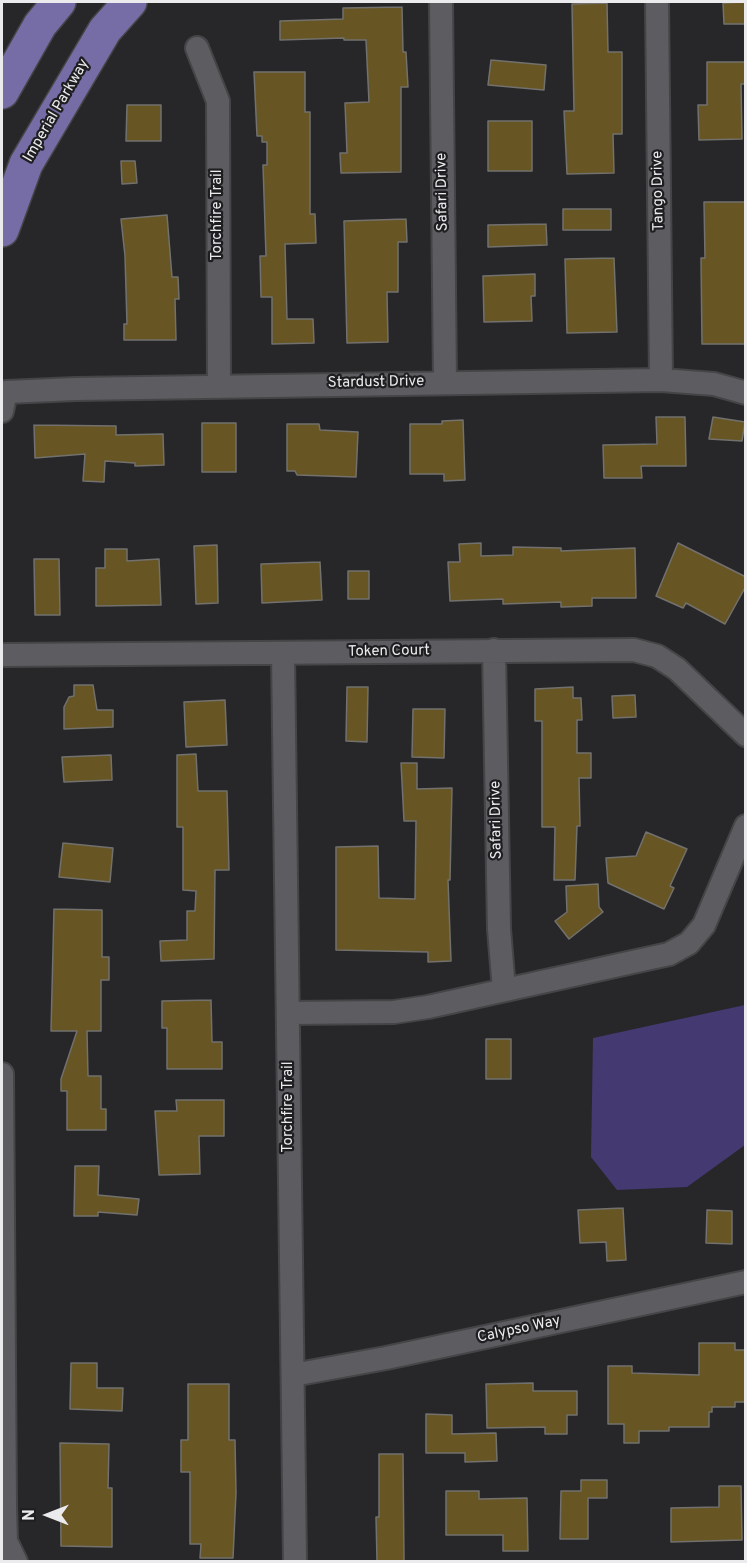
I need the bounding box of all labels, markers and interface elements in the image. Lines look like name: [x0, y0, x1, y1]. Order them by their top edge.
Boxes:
street label: Imperial Parkway: [20, 56, 94, 166]
street label: Tango Drive: [649, 151, 669, 231]
street label: Safari Drive: [433, 153, 453, 231]
street label: Torchfire Trail: [209, 169, 227, 261]
street label: Stardust Drive: [328, 373, 424, 393]
street label: Token Court: [348, 642, 430, 662]
street label: Safari Drive: [487, 781, 507, 859]
street label: Torchfire Trail: [280, 1061, 298, 1153]
street label: Calypso Way: [476, 1312, 562, 1348]
north arrow: [18, 1485, 78, 1545]
text: N: [20, 1509, 40, 1521]

